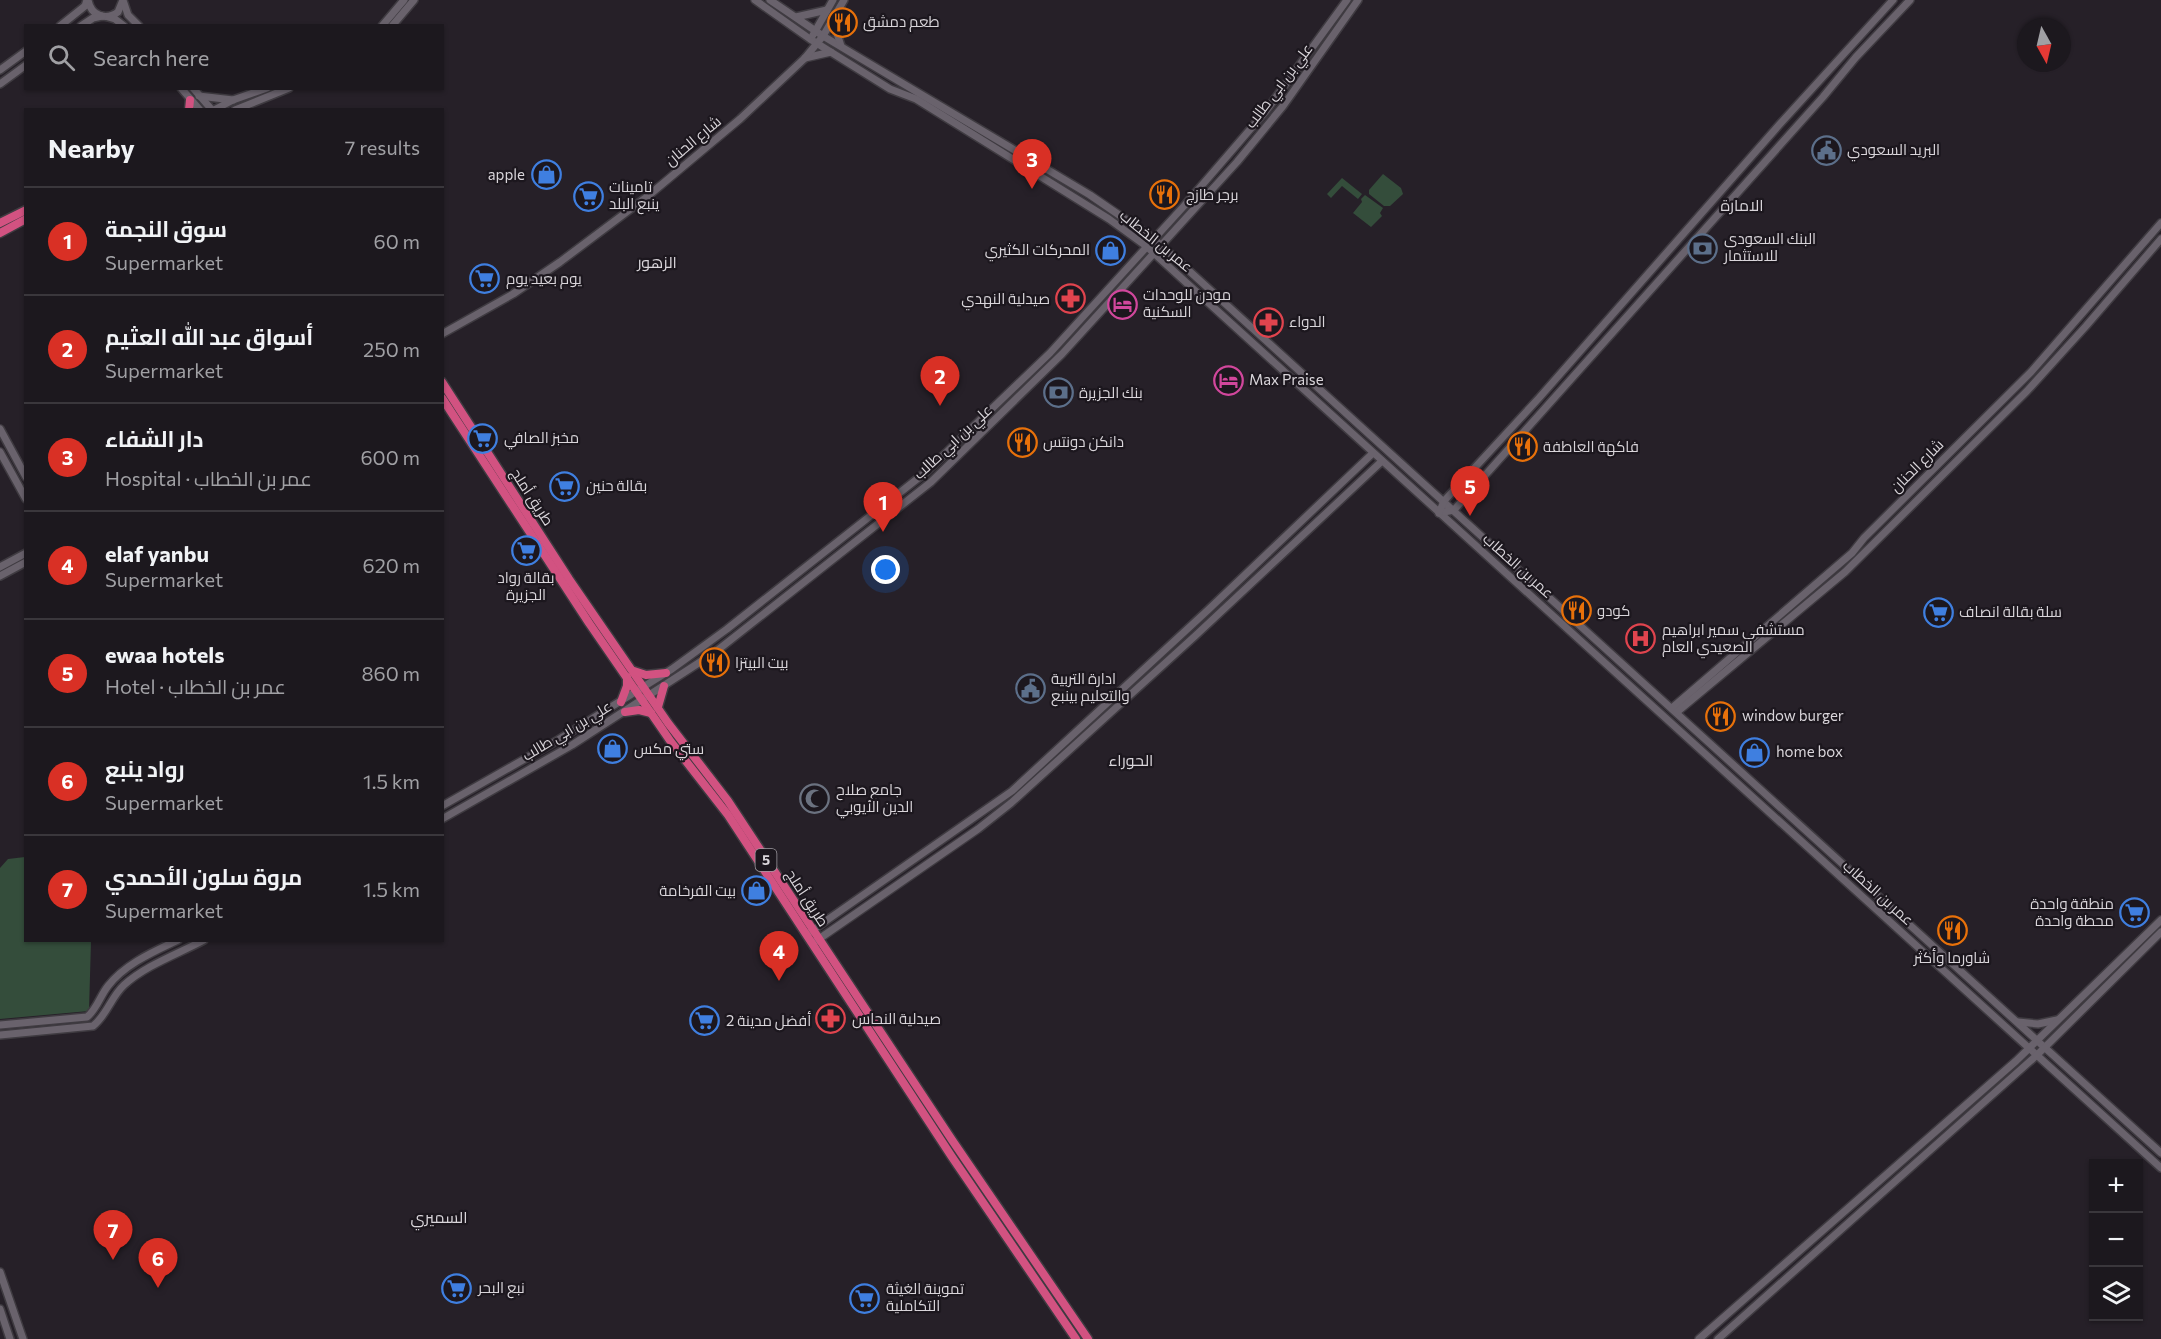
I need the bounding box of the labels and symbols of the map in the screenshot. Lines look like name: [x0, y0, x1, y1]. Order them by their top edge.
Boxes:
restaurant icon: طعم دمشق: [826, 6, 858, 38]
place label: طعم دمشق: [863, 12, 940, 32]
north arrow: [2017, 18, 2071, 72]
street label: علي بن ابي طالب: [1241, 40, 1319, 134]
street label: شارع الحنان: [661, 111, 726, 171]
public building icon: البريد السعودي: [1810, 134, 1842, 166]
pin: 3: [1012, 140, 1052, 189]
place label: البريد السعودي: [1847, 140, 1940, 162]
shop icon: apple: [530, 159, 562, 191]
place label: apple: [488, 165, 525, 183]
place label: تامينات ينبع البلد: [609, 177, 659, 215]
restaurant icon: برجر طازج: [1149, 179, 1181, 211]
supermarket icon: تامينات ينبع البلد: [572, 180, 604, 212]
place label: برجر طازج: [1186, 185, 1238, 206]
district label: الامارة: [1720, 195, 1764, 215]
street label: عمر بن الخطاب: [1115, 205, 1197, 277]
place label: البنك السعودي للاستثمار: [1723, 229, 1816, 265]
bank icon: البنك السعودي للاستثمار: [1687, 232, 1719, 264]
shop icon: المحركات الكثيري: [1095, 234, 1127, 266]
place label: المحركات الكثيري: [985, 240, 1090, 262]
district label: الزهور: [636, 252, 677, 272]
supermarket icon: يوم بعيد يوم: [469, 263, 501, 295]
place label: يوم بعيد يوم: [506, 269, 582, 289]
pharmacy icon: صيدلية النهدي: [1055, 283, 1087, 315]
place label: مودن للوحدات السكنية: [1143, 285, 1231, 320]
hotel icon: مودن للوحدات السكنية: [1106, 288, 1138, 320]
place label: صيدلية النهدي: [961, 289, 1050, 311]
pharmacy icon: الدواء: [1252, 306, 1284, 338]
place label: الدواء: [1289, 312, 1326, 331]
pin: 2: [920, 356, 960, 406]
hotel icon: Max Praise: [1212, 364, 1244, 396]
place label: Max Praise: [1249, 370, 1324, 388]
bank icon: بنك الجزيرة: [1042, 377, 1074, 409]
place label: بنك الجزيرة: [1079, 383, 1143, 402]
street label: علي بن ابي طالب: [909, 400, 998, 485]
supermarket icon: مخبز الصافي: [467, 422, 499, 454]
restaurant icon: دانكن دونتس: [1006, 426, 1038, 458]
place label: مخبز الصافي: [504, 428, 579, 450]
restaurant icon: فاكهة العاطفة: [1506, 431, 1538, 463]
place label: دانكن دونتس: [1043, 432, 1124, 452]
street label: شارع الحنان: [1886, 435, 1949, 498]
place label: فاكهة العاطفة: [1543, 437, 1639, 457]
street label: طريق أملج: [505, 464, 558, 530]
pin: 5: [1450, 466, 1490, 516]
supermarket icon: بقالة حنين: [549, 470, 581, 502]
place label: بقالة حنين: [586, 476, 647, 496]
pin: 1: [864, 482, 902, 532]
street label: عمر بن الخطاب: [1478, 529, 1558, 603]
supermarket icon: بقالة رواد الجزيرة: [510, 535, 542, 567]
your location: [871, 555, 900, 584]
place label: بقالة رواد الجزيرة: [497, 568, 555, 604]
restaurant icon: كودو: [1560, 595, 1592, 627]
supermarket icon: سلة بقالة انصاف: [1922, 596, 1954, 628]
place label: كودو: [1597, 601, 1630, 620]
place label: سلة بقالة انصاف: [1959, 602, 2062, 620]
place label: مستشفى سمير ابراهيم الصعيدي العام: [1662, 620, 1805, 659]
hospital icon: مستشفى سمير ابراهيم الصعيدي العام: [1625, 623, 1657, 655]
restaurant icon: بيت البيتزا: [698, 647, 730, 679]
place label: بيت البيتزا: [735, 653, 788, 672]
place label: ادارة التربية والتعليم بينبع: [1051, 669, 1130, 707]
public building icon: ادارة التربية والتعليم بينبع: [1014, 672, 1046, 704]
street label: علي بن ابي طالب: [519, 696, 616, 767]
restaurant icon: window burger: [1705, 700, 1737, 732]
place label: window burger: [1742, 706, 1844, 724]
shop icon: ستي مكس: [597, 733, 629, 765]
shop icon: home box: [1739, 736, 1771, 768]
place label: ستي مكس: [634, 739, 704, 761]
place label: home box: [1776, 742, 1843, 760]
district label: الحوراء: [1109, 750, 1153, 770]
place label: جامع صلاح الدين الأيوبي: [836, 780, 913, 819]
mosque icon: جامع صلاح الدين الأيوبي: [799, 783, 831, 815]
road number: 5: [756, 849, 777, 871]
street label: عمر بن الخطاب: [1838, 856, 1918, 930]
street label: طريق أملج: [780, 865, 833, 931]
shop icon: بيت الفرخامة: [741, 875, 773, 907]
place label: بيت الفرخامة: [659, 881, 736, 900]
place label: منطقة واحدة محطة واحدة: [2030, 894, 2114, 930]
supermarket icon: منطقة واحدة محطة واحدة: [2119, 897, 2151, 929]
restaurant icon: شاورما وأكثر: [1936, 915, 1968, 947]
pin: 4: [760, 932, 798, 981]
place label: شاورما وأكثر: [1913, 948, 1990, 967]
pharmacy icon: صيدلية النحاس: [815, 1003, 847, 1035]
supermarket icon: 2 أفضل مدينة: [689, 1005, 721, 1037]
place label: صيدلية النحاس: [852, 1009, 941, 1029]
place label: 2 أفضل مدينة: [726, 1011, 811, 1031]
district label: السميري: [410, 1207, 468, 1231]
pin: 7: [94, 1210, 132, 1260]
pin: 6: [138, 1238, 178, 1288]
supermarket icon: نبع البحر: [441, 1272, 473, 1304]
place label: نبع البحر: [477, 1278, 525, 1299]
place label: تموينة الغيثة التكاملية: [886, 1279, 964, 1314]
supermarket icon: تموينة الغيثة التكاملية: [849, 1282, 881, 1314]

